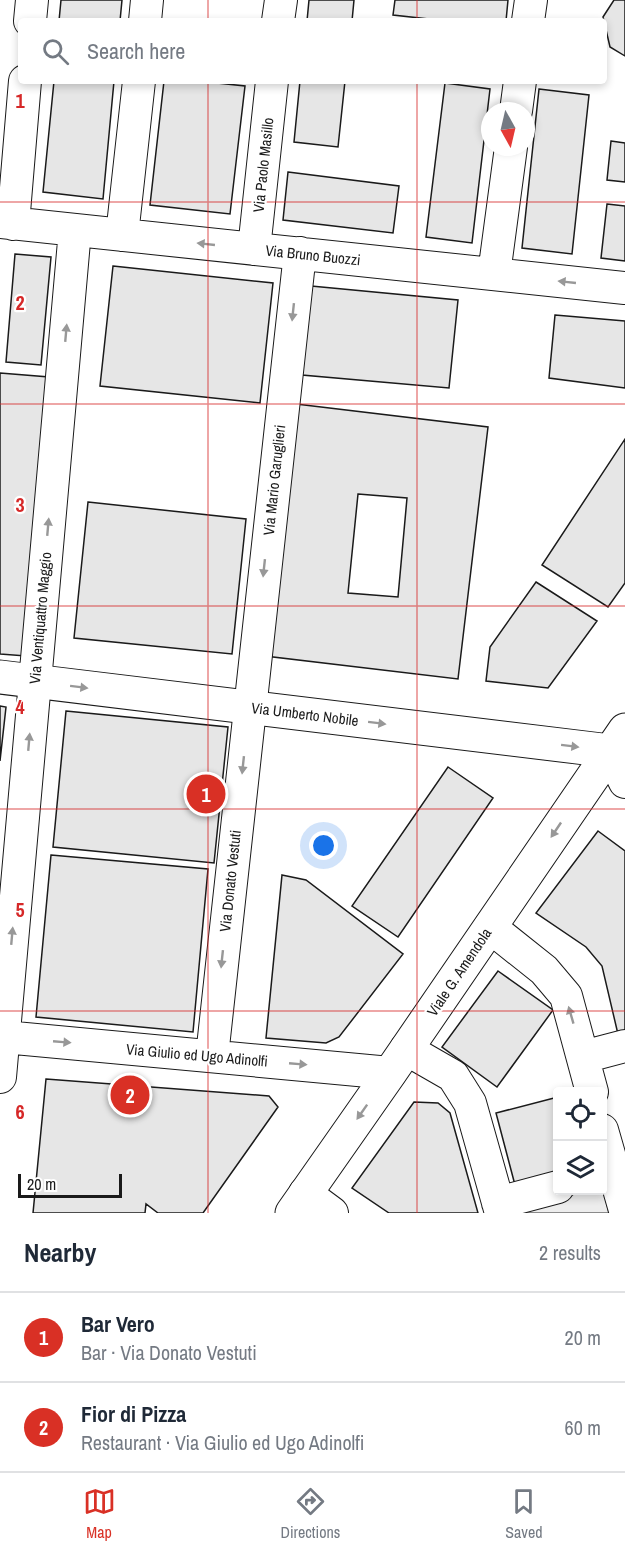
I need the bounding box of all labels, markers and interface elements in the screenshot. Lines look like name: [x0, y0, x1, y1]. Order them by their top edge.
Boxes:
search box: [18, 18, 607, 84]
icon: search: [39, 35, 72, 68]
text: Search here: [87, 36, 185, 66]
text: 1: [15, 87, 25, 114]
north arrow: [481, 102, 535, 156]
street label: Via Paolo Masillo: [248, 116, 278, 214]
one-way arrow: [196, 239, 215, 249]
street label: Via Bruno Buozzi: [264, 240, 362, 270]
one-way arrow: [557, 277, 576, 287]
text: 2: [15, 289, 25, 316]
one-way arrow: [288, 302, 298, 321]
one-way arrow: [61, 323, 70, 342]
street label: Via Mario Garuglieri: [258, 424, 290, 536]
text: 3: [15, 491, 25, 518]
one-way arrow: [43, 518, 53, 537]
street label: Via Ventiquattro Maggio: [24, 551, 56, 685]
one-way arrow: [260, 559, 269, 578]
one-way arrow: [70, 682, 89, 692]
text: 4: [15, 693, 25, 720]
street label: Via Umberto Nobile: [250, 697, 360, 731]
one-way arrow: [367, 718, 386, 727]
one-way arrow: [24, 733, 34, 752]
one-way arrow: [561, 741, 580, 751]
one-way arrow: [238, 756, 248, 775]
pin: 1: [186, 772, 226, 816]
one-way arrow: [551, 822, 562, 838]
street label: Via Donato Vestuti: [214, 829, 246, 933]
your location: [309, 831, 338, 860]
text: 5: [15, 896, 25, 923]
street label: Viale G. Amendola: [422, 924, 496, 1020]
one-way arrow: [7, 927, 17, 946]
one-way arrow: [217, 950, 227, 969]
one-way arrow: [566, 1006, 575, 1024]
one-way arrow: [52, 1037, 71, 1047]
street label: Via Giulio ed Ugo Adinolfi: [125, 1038, 269, 1072]
one-way arrow: [288, 1059, 307, 1069]
pin: 2: [110, 1072, 150, 1118]
map controls: [553, 1087, 607, 1195]
button: locate: [553, 1087, 607, 1141]
text: 6: [15, 1098, 25, 1125]
one-way arrow: [357, 1104, 368, 1120]
button: layers: [553, 1141, 607, 1195]
scale bar: [18, 1171, 122, 1198]
text: 20 m: [27, 1173, 56, 1195]
text: Nearby: [24, 1235, 96, 1270]
text: 2 results: [539, 1239, 601, 1266]
text: Bar Vero: [81, 1309, 155, 1339]
text: 1: [39, 1324, 48, 1351]
text: 20 m: [565, 1324, 601, 1351]
text: Bar · Via Donato Vestuti: [81, 1339, 257, 1366]
text: Fior di Pizza: [81, 1399, 186, 1429]
text: 2: [39, 1414, 48, 1441]
text: 60 m: [565, 1414, 601, 1441]
text: Restaurant · Via Giulio ed Ugo Adinolfi: [81, 1429, 364, 1456]
tab: Map: [83, 1485, 116, 1543]
tab: Directions: [281, 1485, 340, 1543]
tab: Saved: [505, 1485, 543, 1543]

